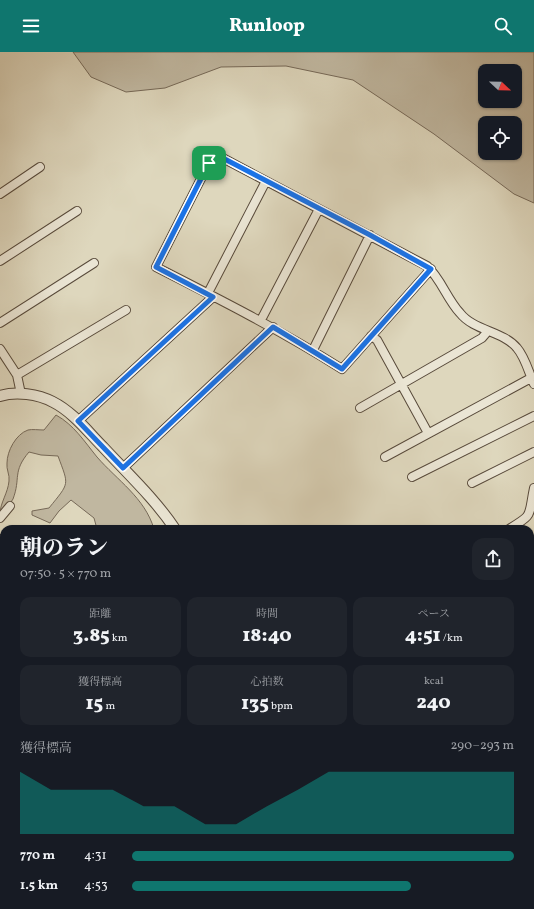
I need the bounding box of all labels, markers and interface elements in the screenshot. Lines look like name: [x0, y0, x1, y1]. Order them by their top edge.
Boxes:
text: Runloop: [229, 14, 305, 39]
icon: menu: [20, 15, 42, 37]
icon: search: [492, 15, 514, 37]
north arrow: [478, 64, 522, 108]
map controls: [478, 64, 522, 160]
button: locate: [478, 116, 522, 160]
pin: [192, 146, 226, 180]
icon: arrive: [198, 152, 220, 174]
text: 朝のラン: [20, 534, 108, 565]
button: share: [472, 538, 514, 580]
text: 07:50 · 5 × 770 m: [20, 565, 111, 583]
text: 距離: [89, 607, 111, 622]
text: 時間: [256, 607, 278, 622]
text: ペース: [417, 607, 450, 622]
text: 3.85: [73, 622, 110, 650]
text: 18:40: [242, 622, 292, 650]
text: 4:51: [405, 622, 441, 650]
text: km: [110, 631, 128, 646]
text: /km: [441, 631, 463, 646]
text: kcal: [424, 674, 443, 689]
text: 獲得標高: [78, 675, 122, 690]
text: 心拍数: [250, 675, 283, 690]
text: 240: [417, 689, 451, 717]
text: 15: [85, 690, 103, 718]
text: 135: [241, 690, 269, 718]
text: m: [103, 699, 115, 714]
text: bpm: [269, 699, 293, 714]
text: 290–293 m: [450, 737, 514, 755]
text: 獲得標高: [20, 740, 72, 758]
text: 770 m: [20, 847, 55, 865]
text: 4:31: [84, 847, 107, 865]
text: 1.5 km: [20, 877, 58, 895]
text: 4:53: [84, 877, 108, 895]

